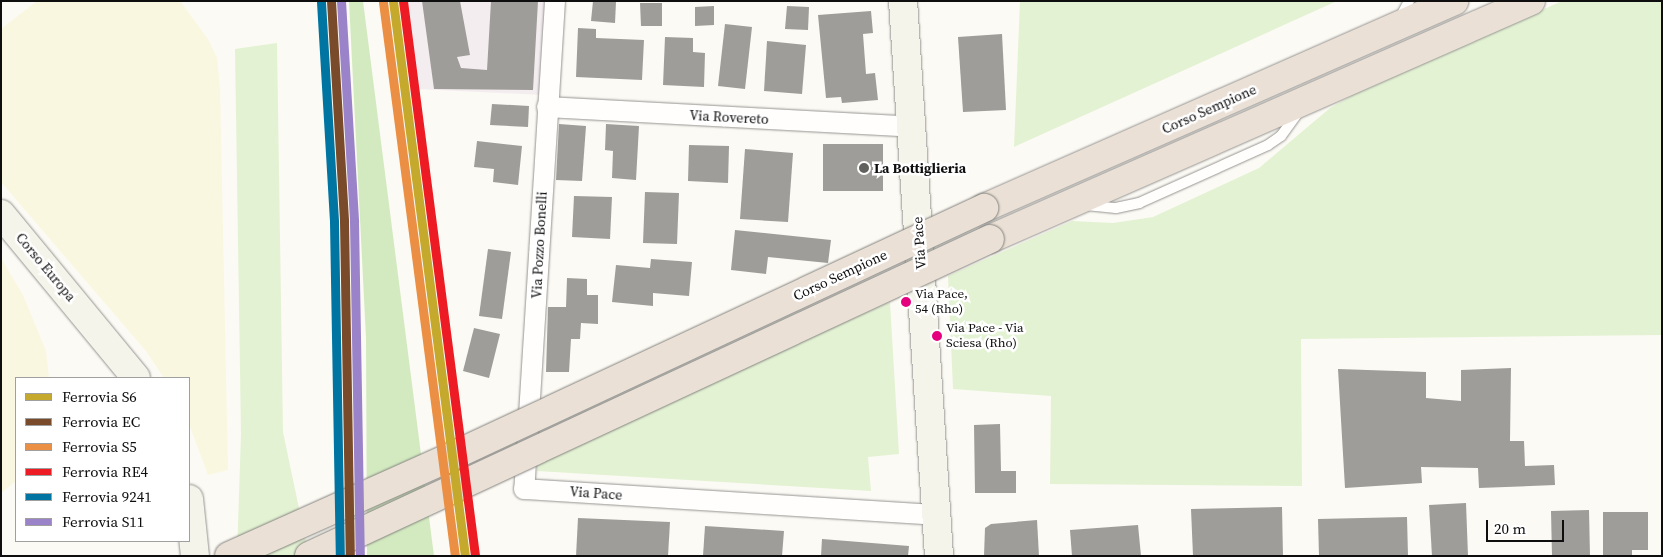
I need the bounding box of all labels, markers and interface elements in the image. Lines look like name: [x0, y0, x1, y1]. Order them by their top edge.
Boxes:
street label: Corso Sempione: [1159, 81, 1259, 137]
street label: Via Rovereto: [689, 107, 769, 127]
place label: La Bottiglieria: [874, 160, 966, 176]
marker: La Bottiglieria: [858, 162, 870, 174]
street label: Via Pozzo Bonelli: [528, 191, 550, 299]
street label: Via Pace: [909, 216, 929, 270]
street label: Corso Europa: [12, 229, 80, 305]
street label: Corso Sempione: [790, 246, 890, 304]
place label: Via Pace, 54 (Rho): [915, 287, 968, 318]
marker: Via Pace, 54 (Rho): [901, 297, 911, 307]
place label: Via Pace - Via Sciesa (Rho): [946, 321, 1024, 352]
marker: Via Pace - Via Sciesa (Rho): [932, 331, 942, 341]
legend: [15, 377, 190, 542]
text: Ferrovia S6: [62, 386, 137, 407]
text: Ferrovia EC: [62, 411, 140, 432]
text: Ferrovia S5: [62, 436, 137, 457]
text: Ferrovia RE4: [62, 461, 148, 482]
street label: Via Pace: [569, 483, 623, 503]
text: Ferrovia 9241: [62, 486, 152, 507]
scale bar: [1488, 510, 1566, 542]
text: Ferrovia S11: [62, 511, 144, 532]
text: 20 m: [1494, 518, 1526, 539]

